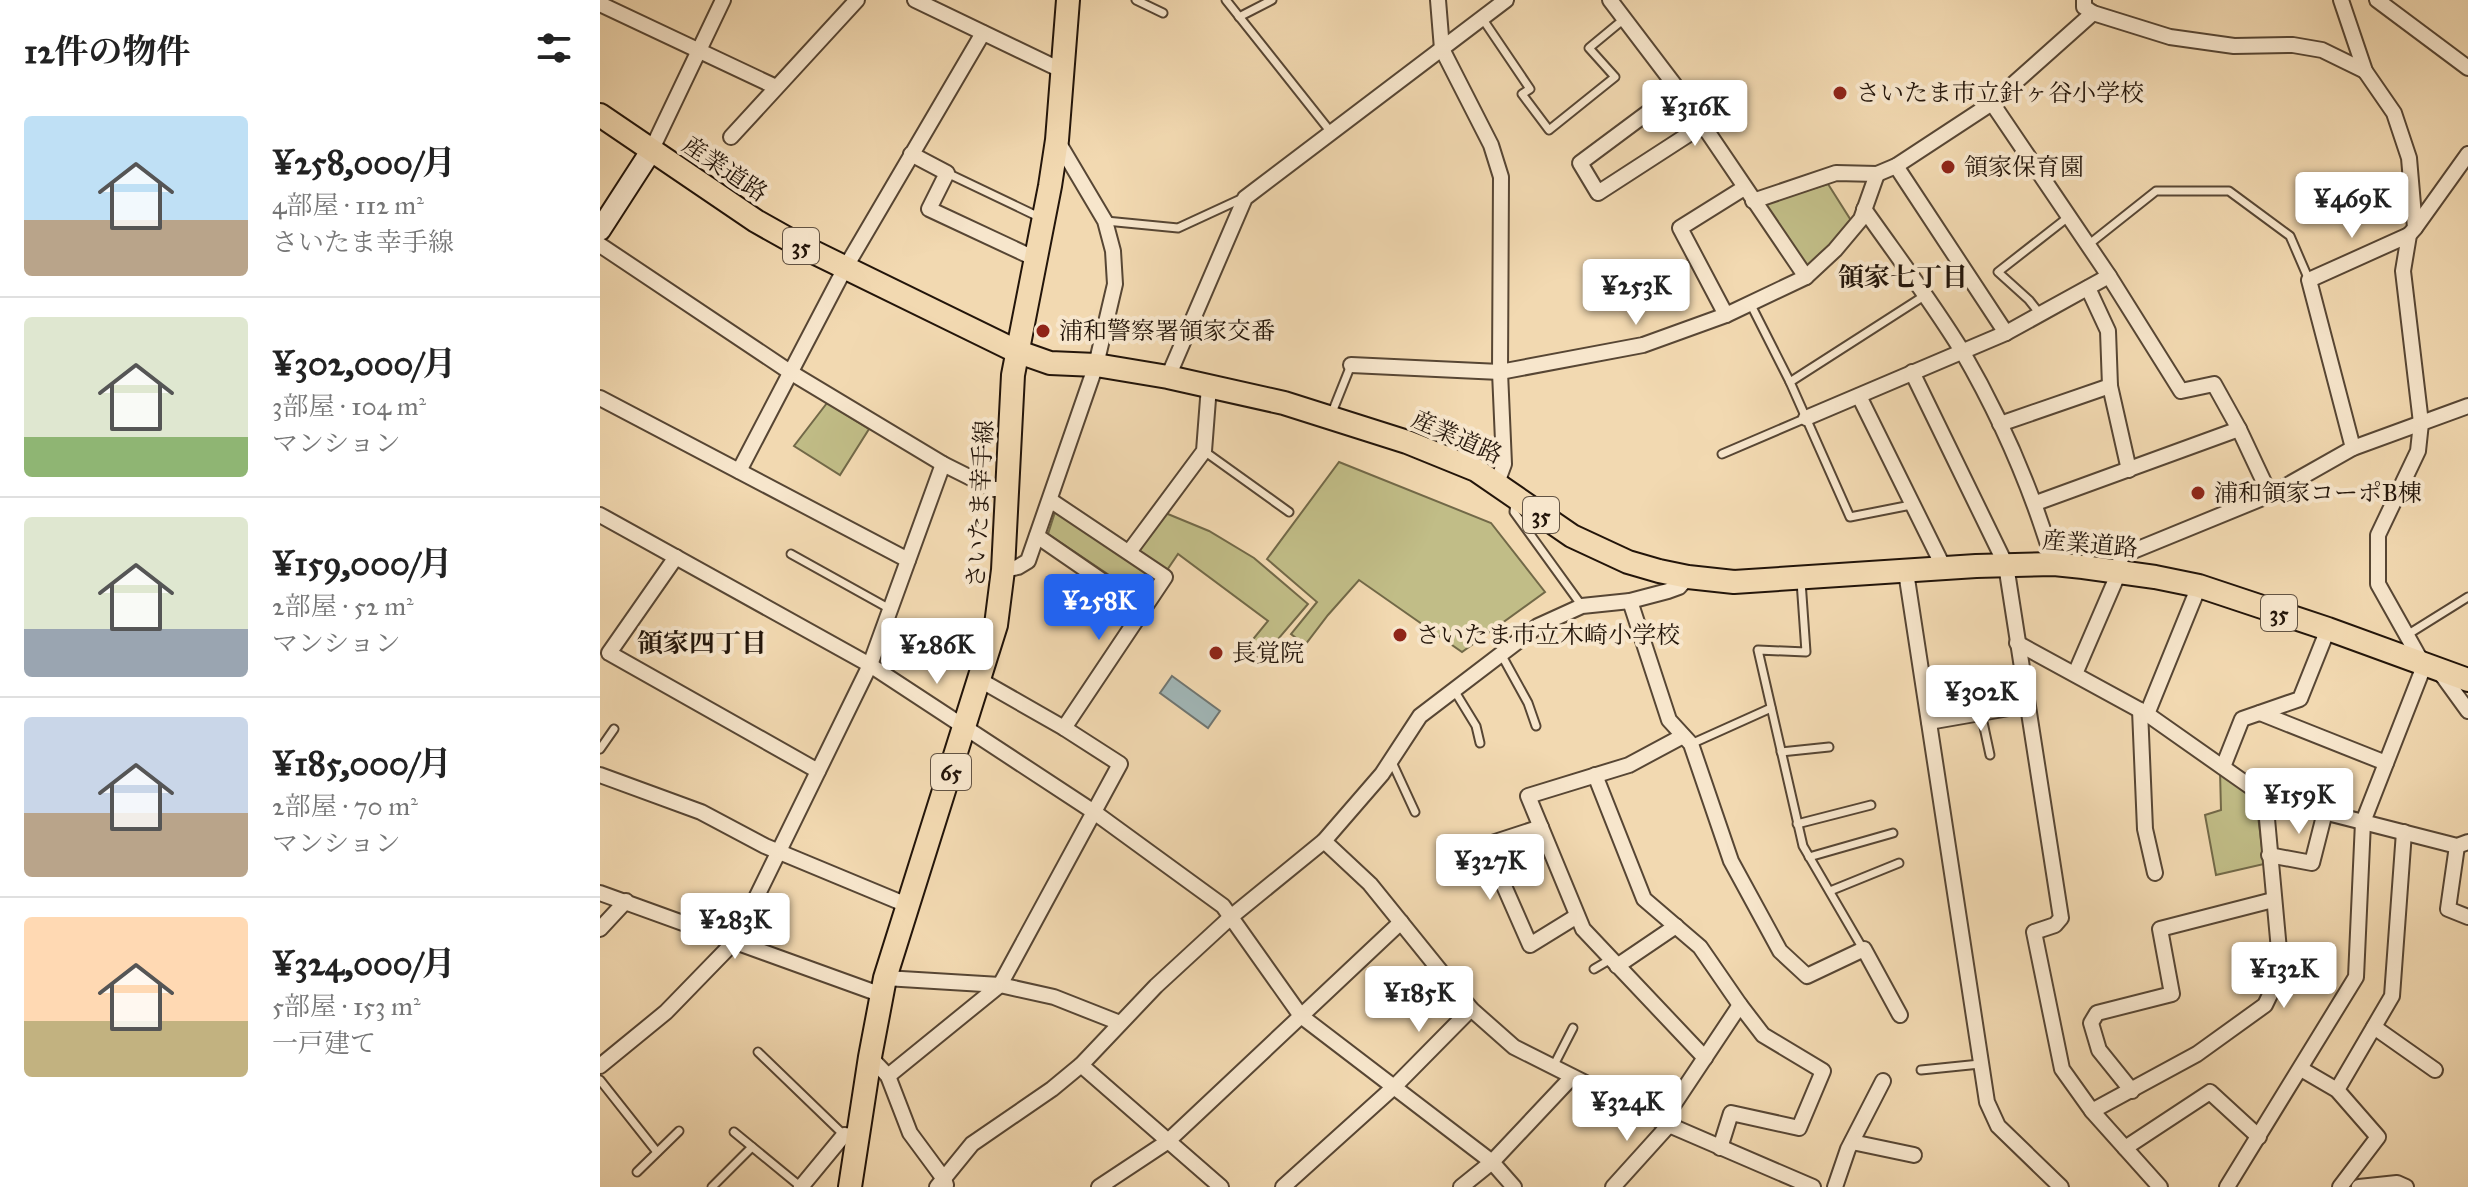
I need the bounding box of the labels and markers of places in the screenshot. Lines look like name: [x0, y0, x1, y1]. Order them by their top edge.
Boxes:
place label: さいたま市立針ヶ谷小学校: [1856, 78, 2144, 108]
pin: ¥316K: [1639, 80, 1751, 148]
marker: さいたま市立針ヶ谷小学校: [1831, 84, 1849, 102]
place label: 領家保育園: [1964, 152, 2084, 182]
marker: 領家保育園: [1939, 158, 1957, 176]
pin: ¥469K: [2296, 172, 2408, 240]
pin: ¥253K: [1580, 259, 1692, 327]
place label: 浦和警察署領家交番: [1059, 316, 1275, 346]
marker: 浦和警察署領家交番: [1034, 322, 1052, 340]
place label: 浦和領家コーポB棟: [2214, 478, 2422, 508]
marker: 浦和領家コーポB棟: [2189, 484, 2207, 502]
pin: ¥258K: [1043, 574, 1155, 642]
pin: ¥286K: [881, 618, 993, 686]
place label: さいたま市立木崎小学校: [1416, 620, 1680, 650]
marker: さいたま市立木崎小学校: [1391, 626, 1409, 644]
place label: 長覚院: [1232, 638, 1304, 668]
marker: 長覚院: [1207, 644, 1225, 662]
pin: ¥302K: [1925, 665, 2037, 733]
pin: ¥159K: [2243, 768, 2355, 836]
pin: ¥327K: [1434, 834, 1546, 902]
pin: ¥283K: [679, 893, 791, 961]
pin: ¥132K: [2228, 942, 2340, 1010]
pin: ¥185K: [1363, 966, 1475, 1034]
pin: ¥324K: [1571, 1075, 1683, 1143]

